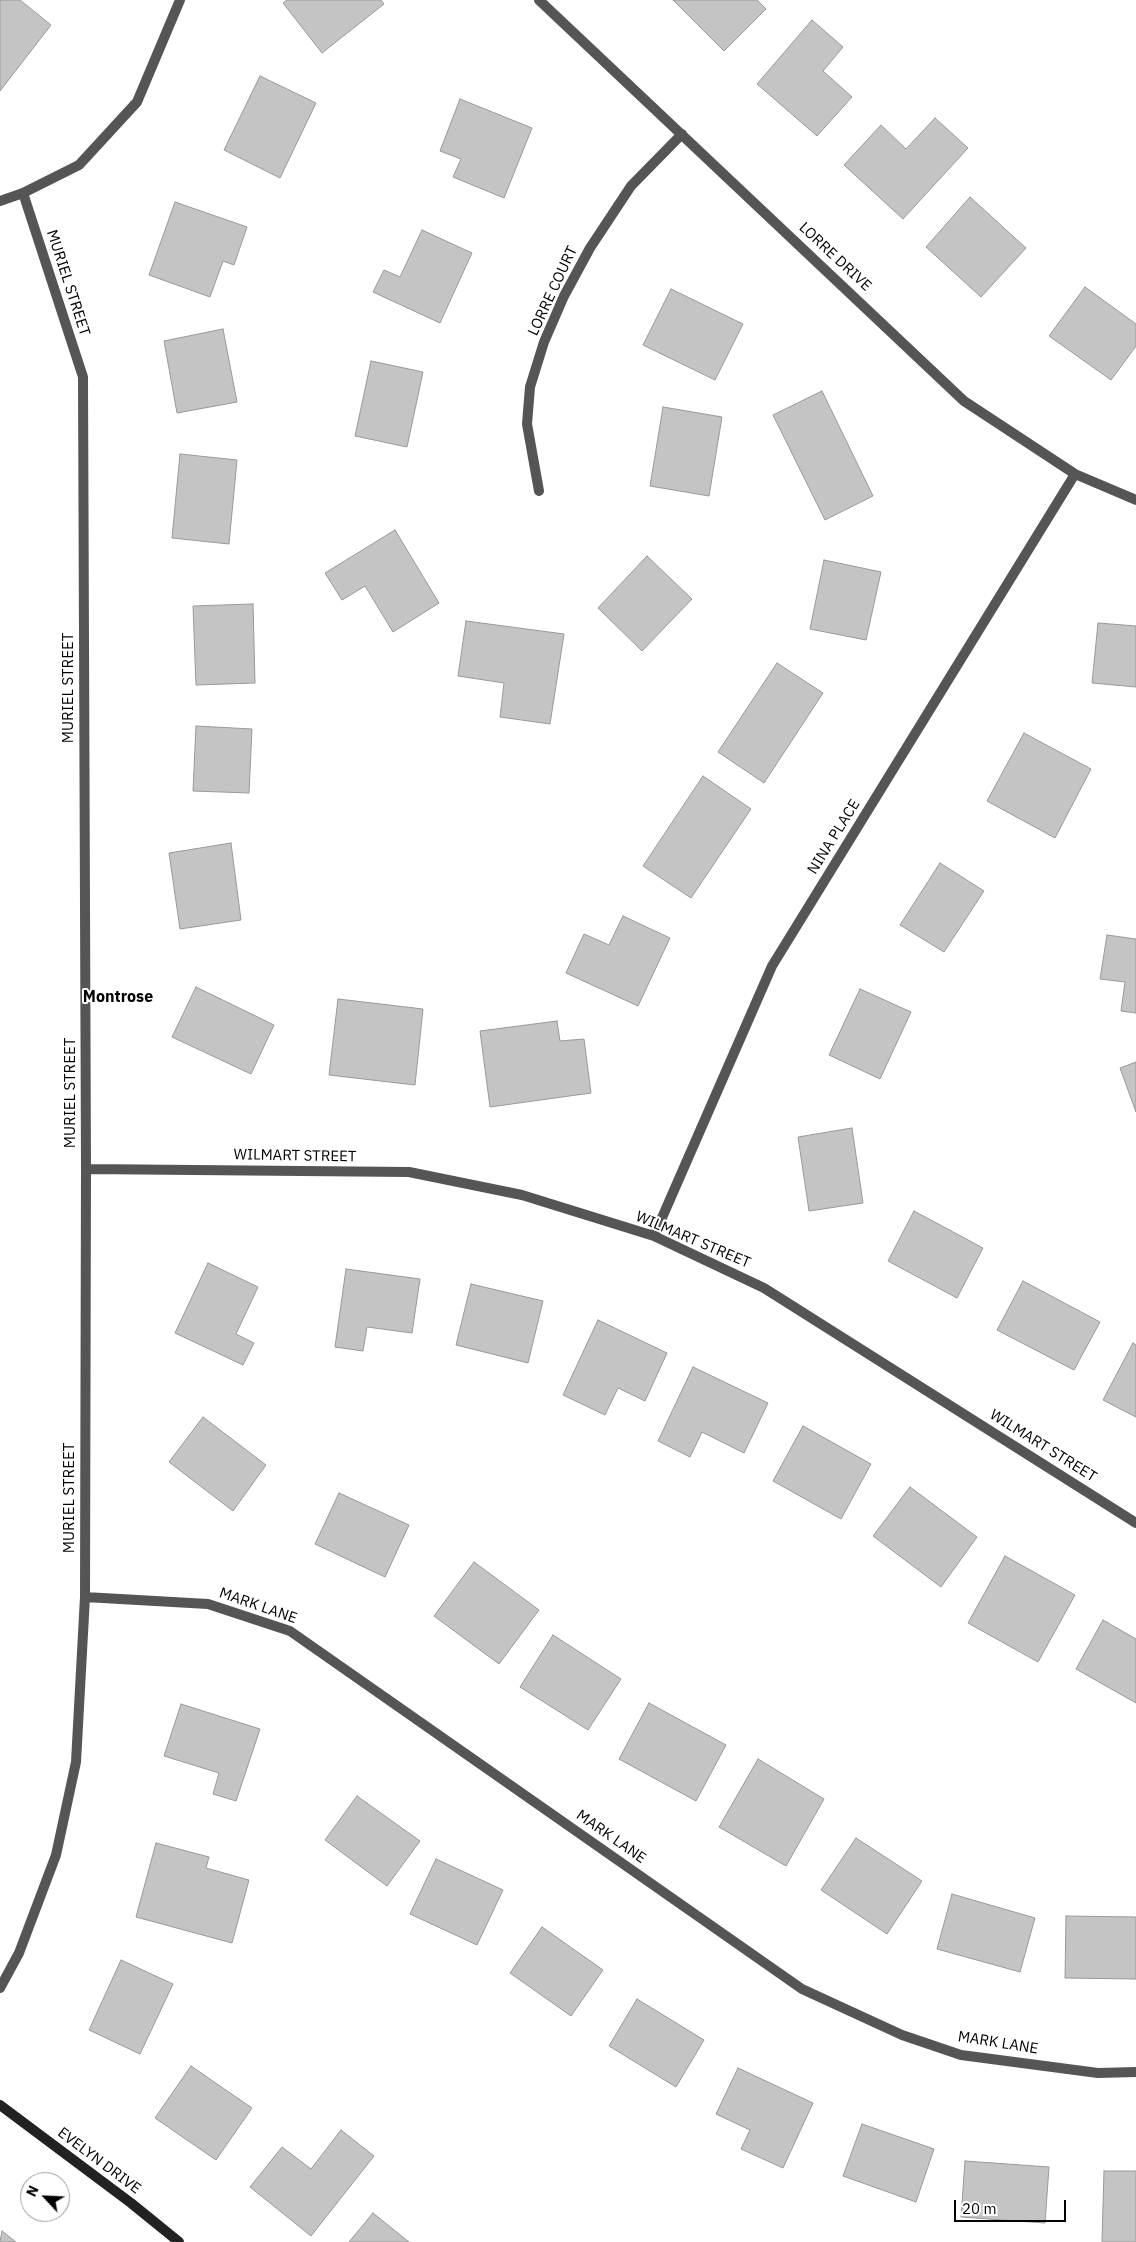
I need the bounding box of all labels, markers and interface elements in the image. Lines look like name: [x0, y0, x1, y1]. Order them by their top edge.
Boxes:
street label: LORRE DRIVE: [795, 219, 875, 295]
street label: MURIEL STREET: [42, 228, 94, 338]
street label: LORRE COURT: [524, 243, 582, 339]
street label: MURIEL STREET: [60, 633, 78, 743]
street label: NINA PLACE: [804, 796, 864, 878]
district label: Montrose: [83, 987, 153, 1007]
street label: MURIEL STREET: [62, 1038, 80, 1148]
street label: WILMART STREET: [233, 1146, 357, 1166]
street label: WILMART STREET: [633, 1208, 753, 1272]
street label: WILMART STREET: [986, 1406, 1100, 1486]
street label: MURIEL STREET: [61, 1443, 79, 1553]
street label: MARK LANE: [217, 1584, 299, 1628]
street label: MARK LANE: [573, 1806, 649, 1868]
street label: MARK LANE: [956, 2028, 1040, 2058]
street label: EVELYN DRIVE: [54, 2124, 144, 2198]
north arrow: [20, 2172, 70, 2222]
text: N: [22, 2183, 43, 2199]
scale bar: [956, 2190, 1068, 2222]
text: 20 m: [962, 2199, 997, 2218]

